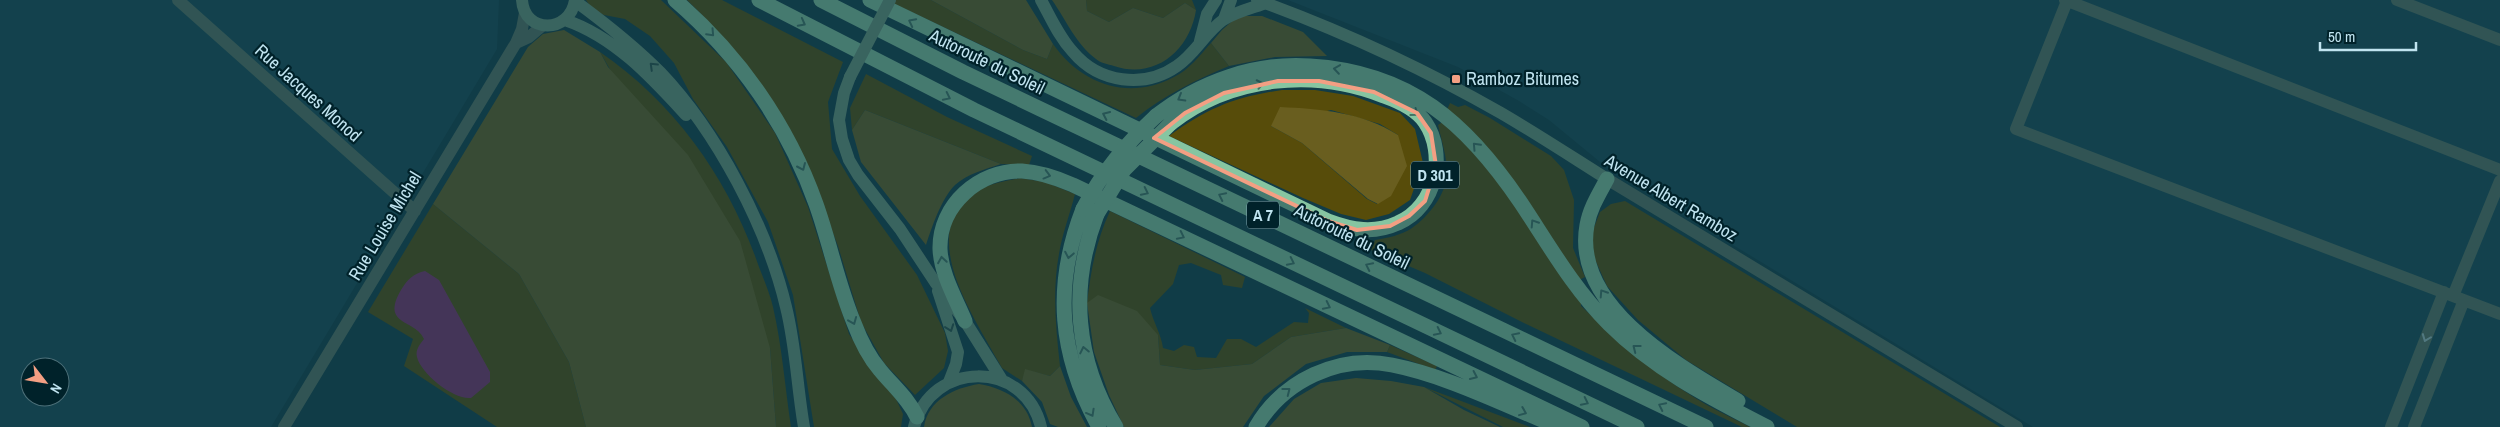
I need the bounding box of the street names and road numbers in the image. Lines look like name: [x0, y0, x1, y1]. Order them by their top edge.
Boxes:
street label: Autoroute du Soleil: [924, 22, 1049, 100]
street label: Rue Jacques Monod: [250, 38, 367, 147]
street label: Avenue Albert Ramboz: [1599, 148, 1742, 247]
road number: D 301: [1411, 162, 1459, 188]
street label: Rue Louise Michel: [342, 167, 427, 285]
street label: Autoroute du Soleil: [1289, 197, 1414, 275]
road number: A 7: [1247, 202, 1279, 228]

